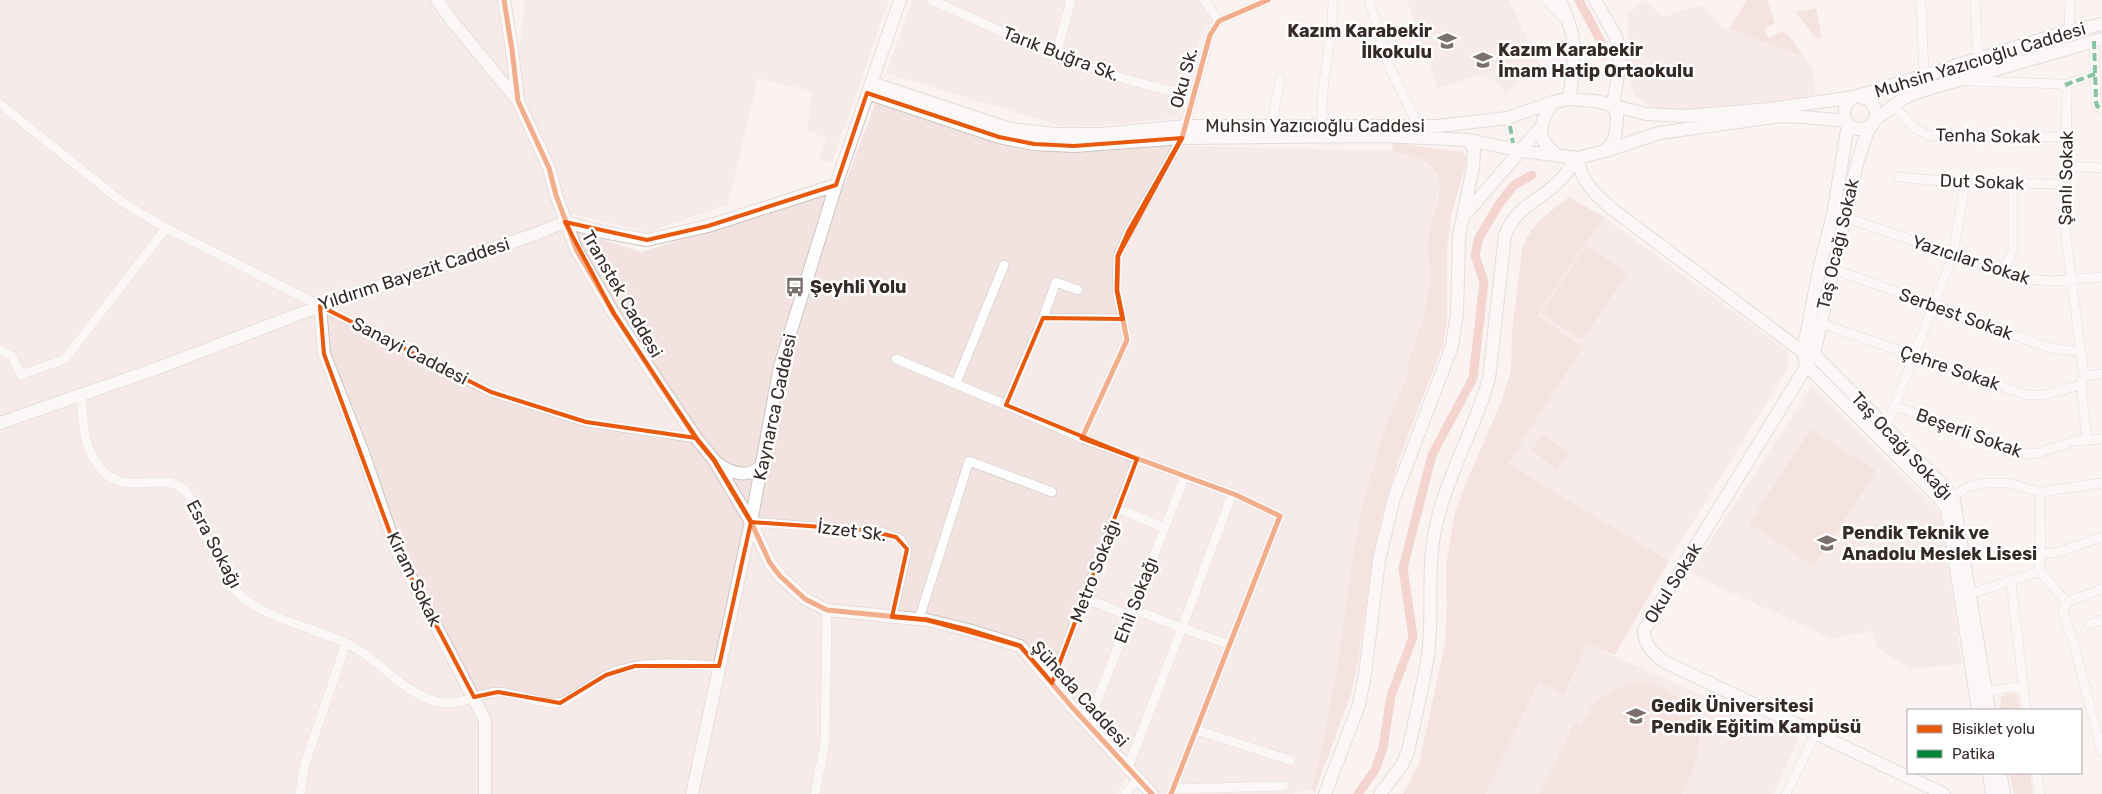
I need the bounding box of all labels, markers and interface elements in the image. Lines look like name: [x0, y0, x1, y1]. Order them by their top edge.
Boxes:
street label: Muhsin Yazıcıoğlu Caddesi: [1872, 17, 2088, 103]
place label: Kazım Karabekir İlkokulu: [1287, 20, 1432, 63]
street label: Tarık Buğra Sk.: [1000, 22, 1122, 86]
school or university icon: Kazım Karabekir İlkokulu: [1436, 30, 1458, 52]
place label: Kazım Karabekir İmam Hatip Ortaokulu: [1498, 39, 1694, 82]
street label: Oku Sk.: [1165, 45, 1203, 111]
school or university icon: Kazım Karabekir İmam Hatip Ortaokulu: [1472, 49, 1494, 71]
street label: Muhsin Yazıcıoğlu Caddesi: [1205, 115, 1425, 137]
street label: Tenha Sokak: [1935, 124, 2041, 148]
street label: Şanlı Sokak: [2054, 130, 2078, 226]
street label: Dut Sokak: [1939, 170, 2025, 194]
street label: Taş Ocağı Sokak: [1812, 176, 1864, 312]
street label: Transtek Caddesi: [577, 226, 667, 362]
street label: Yazıcılar Sokak: [1909, 231, 2033, 290]
street label: Yıldırım Bayezit Caddesi: [315, 233, 513, 315]
bus stop icon: Şeyhli Yolu: [784, 276, 806, 298]
place label: Şeyhli Yolu: [810, 276, 907, 298]
street label: Serbest Sokak: [1896, 283, 2017, 345]
street label: Sanayi Caddesi: [348, 312, 472, 390]
street label: Kaynarca Caddesi: [749, 332, 801, 482]
street label: Çehre Sokak: [1897, 341, 2003, 396]
street label: Taş Ocağı Sokağı: [1846, 387, 1958, 505]
street label: Beşerli Sokak: [1913, 404, 2026, 463]
street label: Esra Sokağı: [182, 496, 246, 592]
street label: İzzet Sk.: [816, 516, 888, 546]
street label: Metro Sokağı: [1065, 516, 1125, 626]
place label: Pendik Teknik ve Anadolu Meslek Lisesi: [1842, 522, 2037, 565]
street label: Kiram Sokak: [382, 528, 447, 630]
school or university icon: Pendik Teknik ve Anadolu Meslek Lisesi: [1816, 532, 1838, 554]
street label: Okul Sokak: [1640, 538, 1707, 627]
street label: Ehil Sokağı: [1109, 554, 1163, 646]
street label: Şüheda Caddesi: [1027, 636, 1133, 752]
place label: Gedik Üniversitesi Pendik Eğitim Kampüsü: [1651, 695, 1861, 738]
school or university icon: Gedik Üniversitesi Pendik Eğitim Kampüsü: [1625, 705, 1647, 727]
legend: [1907, 709, 2082, 774]
text: Bisiklet yolu: [1952, 720, 2035, 738]
text: Patika: [1952, 745, 1995, 763]

